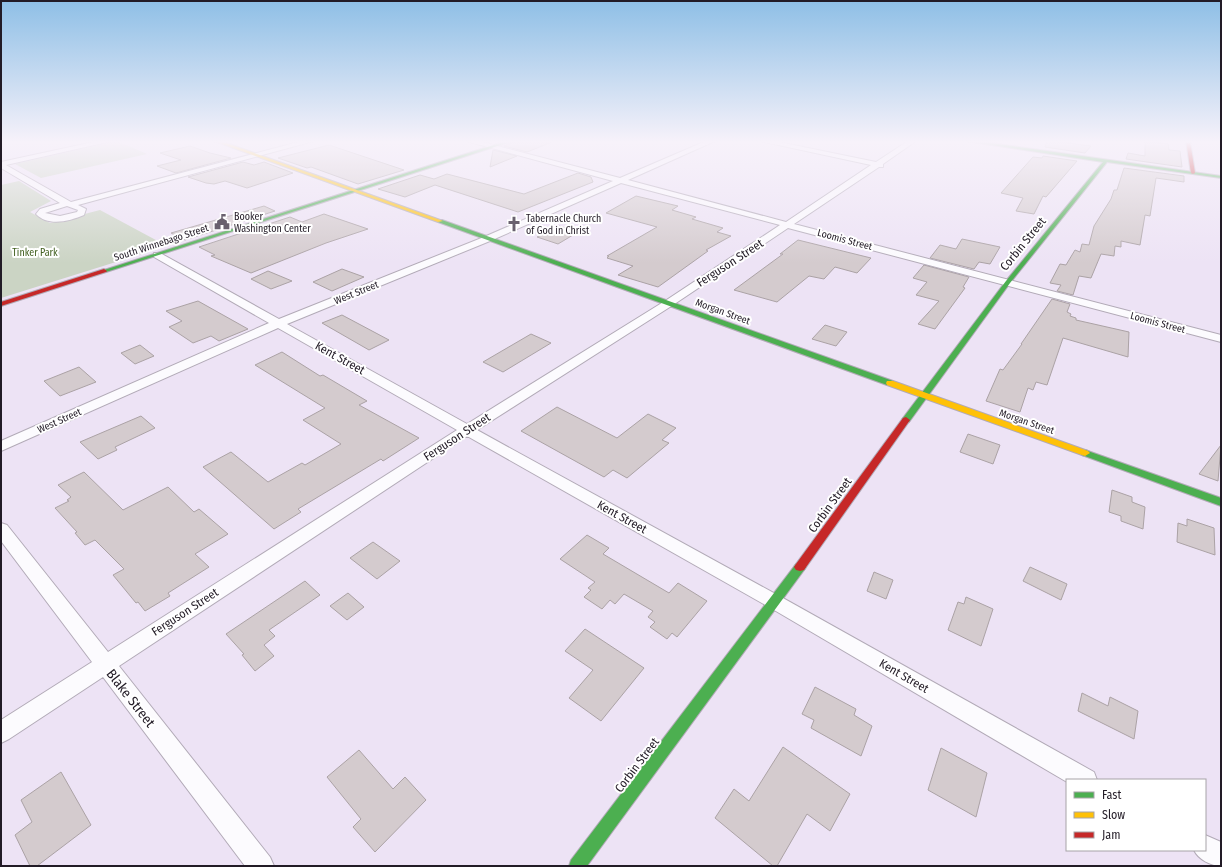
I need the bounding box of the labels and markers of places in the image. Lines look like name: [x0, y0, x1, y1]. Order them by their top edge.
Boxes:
place label: Booker Washington Center: [234, 211, 311, 235]
public building icon: Booker Washington Center: [213, 213, 231, 231]
place label: Tabernacle Church of God in Christ: [526, 213, 601, 237]
church icon: Tabernacle Church of God in Christ: [505, 215, 523, 233]

